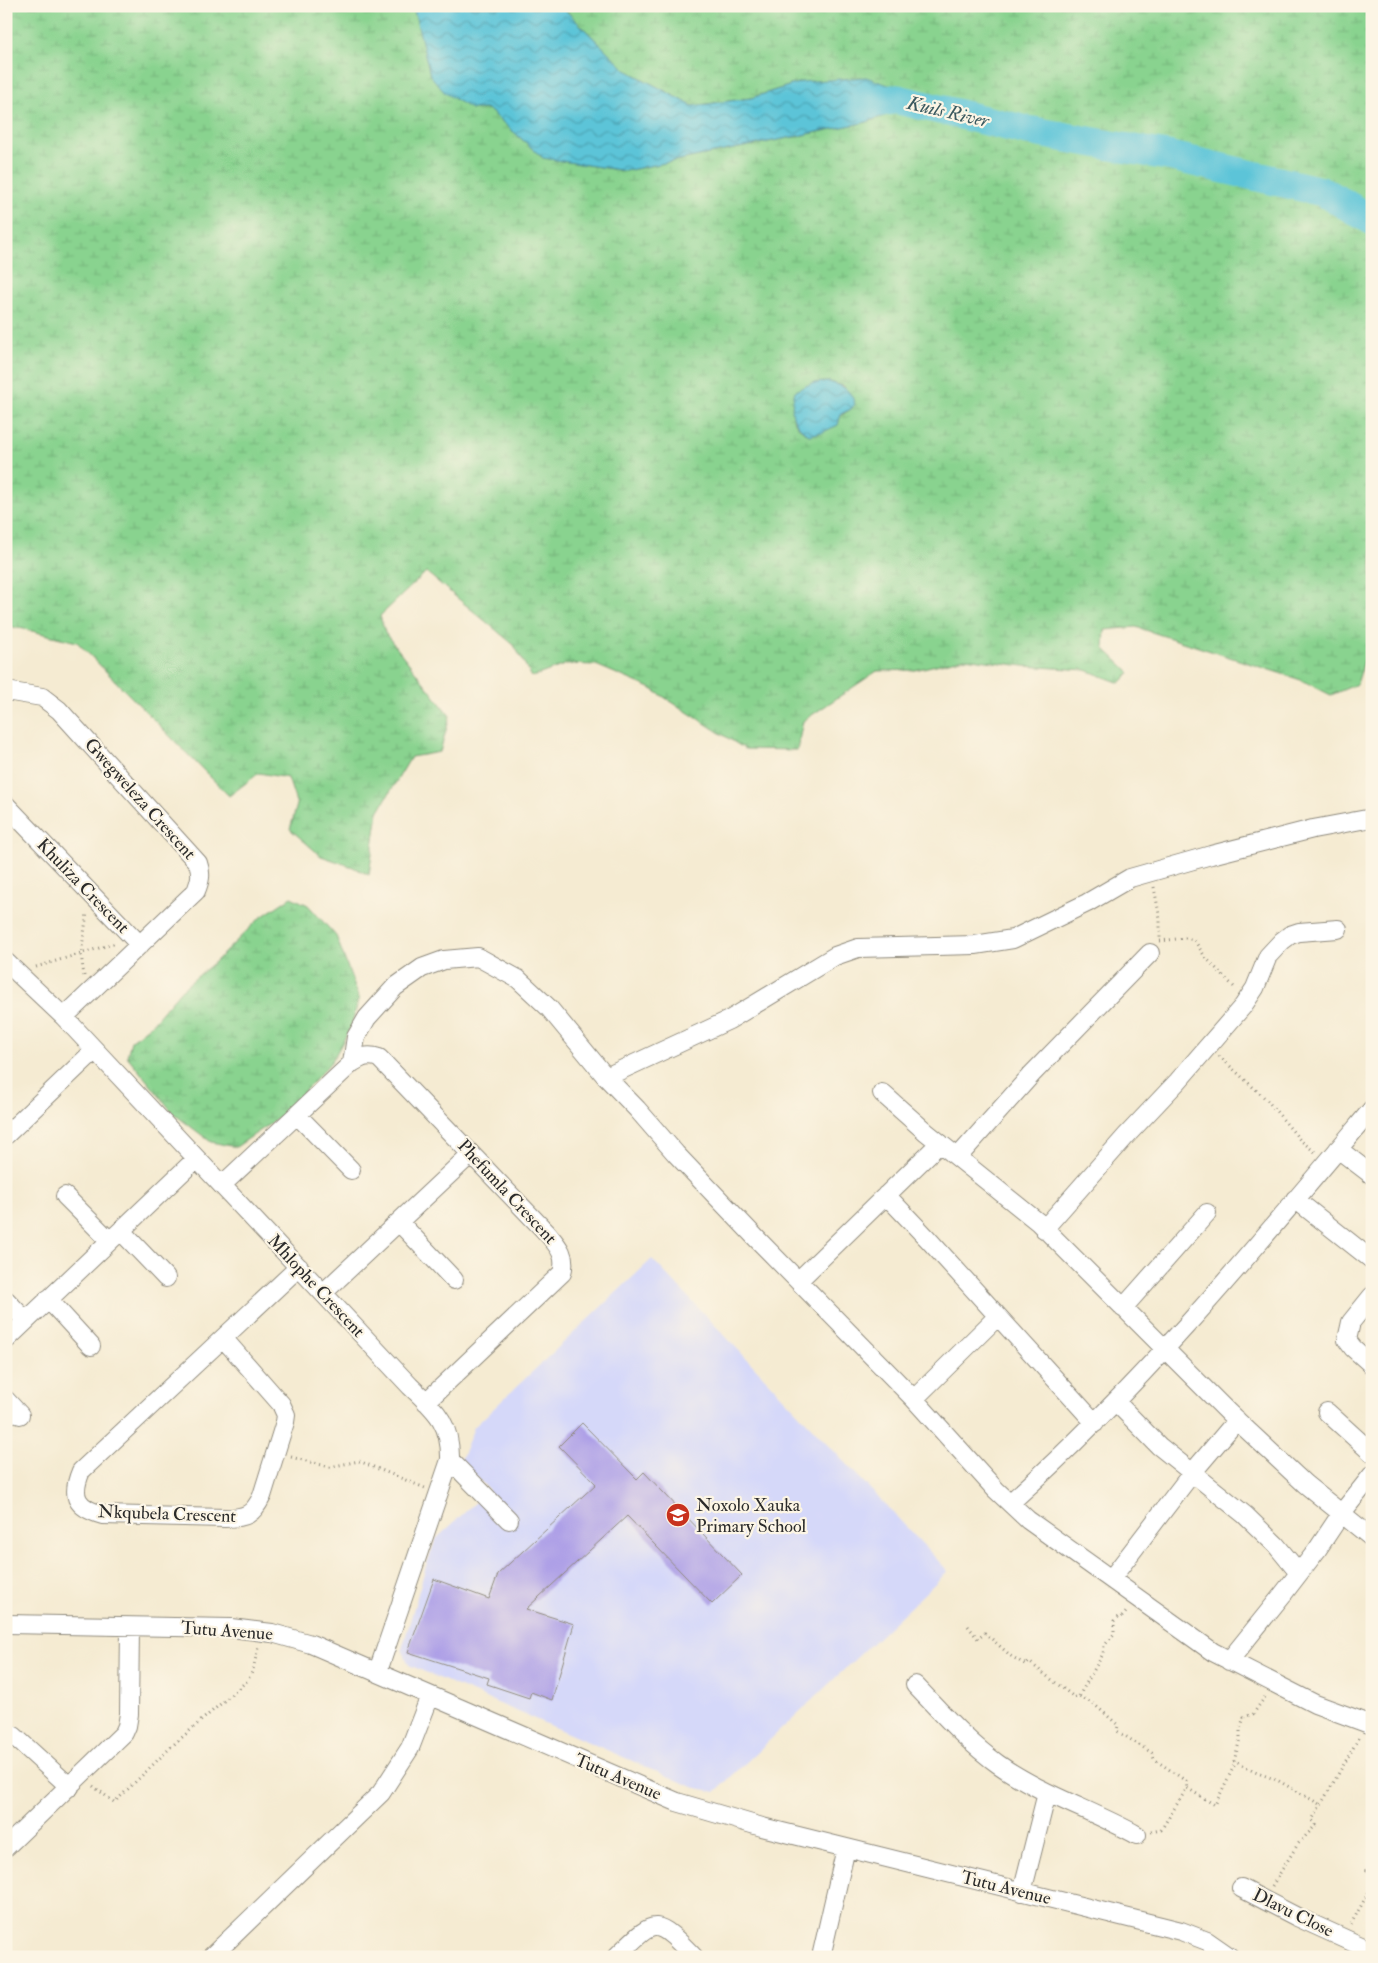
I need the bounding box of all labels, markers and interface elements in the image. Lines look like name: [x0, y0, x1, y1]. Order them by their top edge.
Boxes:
water label: Kuils River: [904, 91, 992, 133]
street label: Gwegweleza Crescent: [79, 733, 201, 865]
street label: Khuliza Crescent: [32, 834, 134, 939]
street label: Phefumla Crescent: [452, 1135, 562, 1250]
street label: Mhlophe Crescent: [262, 1230, 370, 1343]
place label: Noxolo Xauka Primary School: [696, 1494, 807, 1538]
street label: Nkqubela Crescent: [97, 1500, 237, 1528]
school or university icon: Noxolo Xauka Primary School: [665, 1502, 691, 1528]
street label: Tutu Avenue: [180, 1616, 274, 1646]
street label: Tutu Avenue: [571, 1748, 665, 1806]
street label: Tutu Avenue: [959, 1866, 1054, 1910]
street label: Dlavu Close: [1249, 1884, 1338, 1943]

